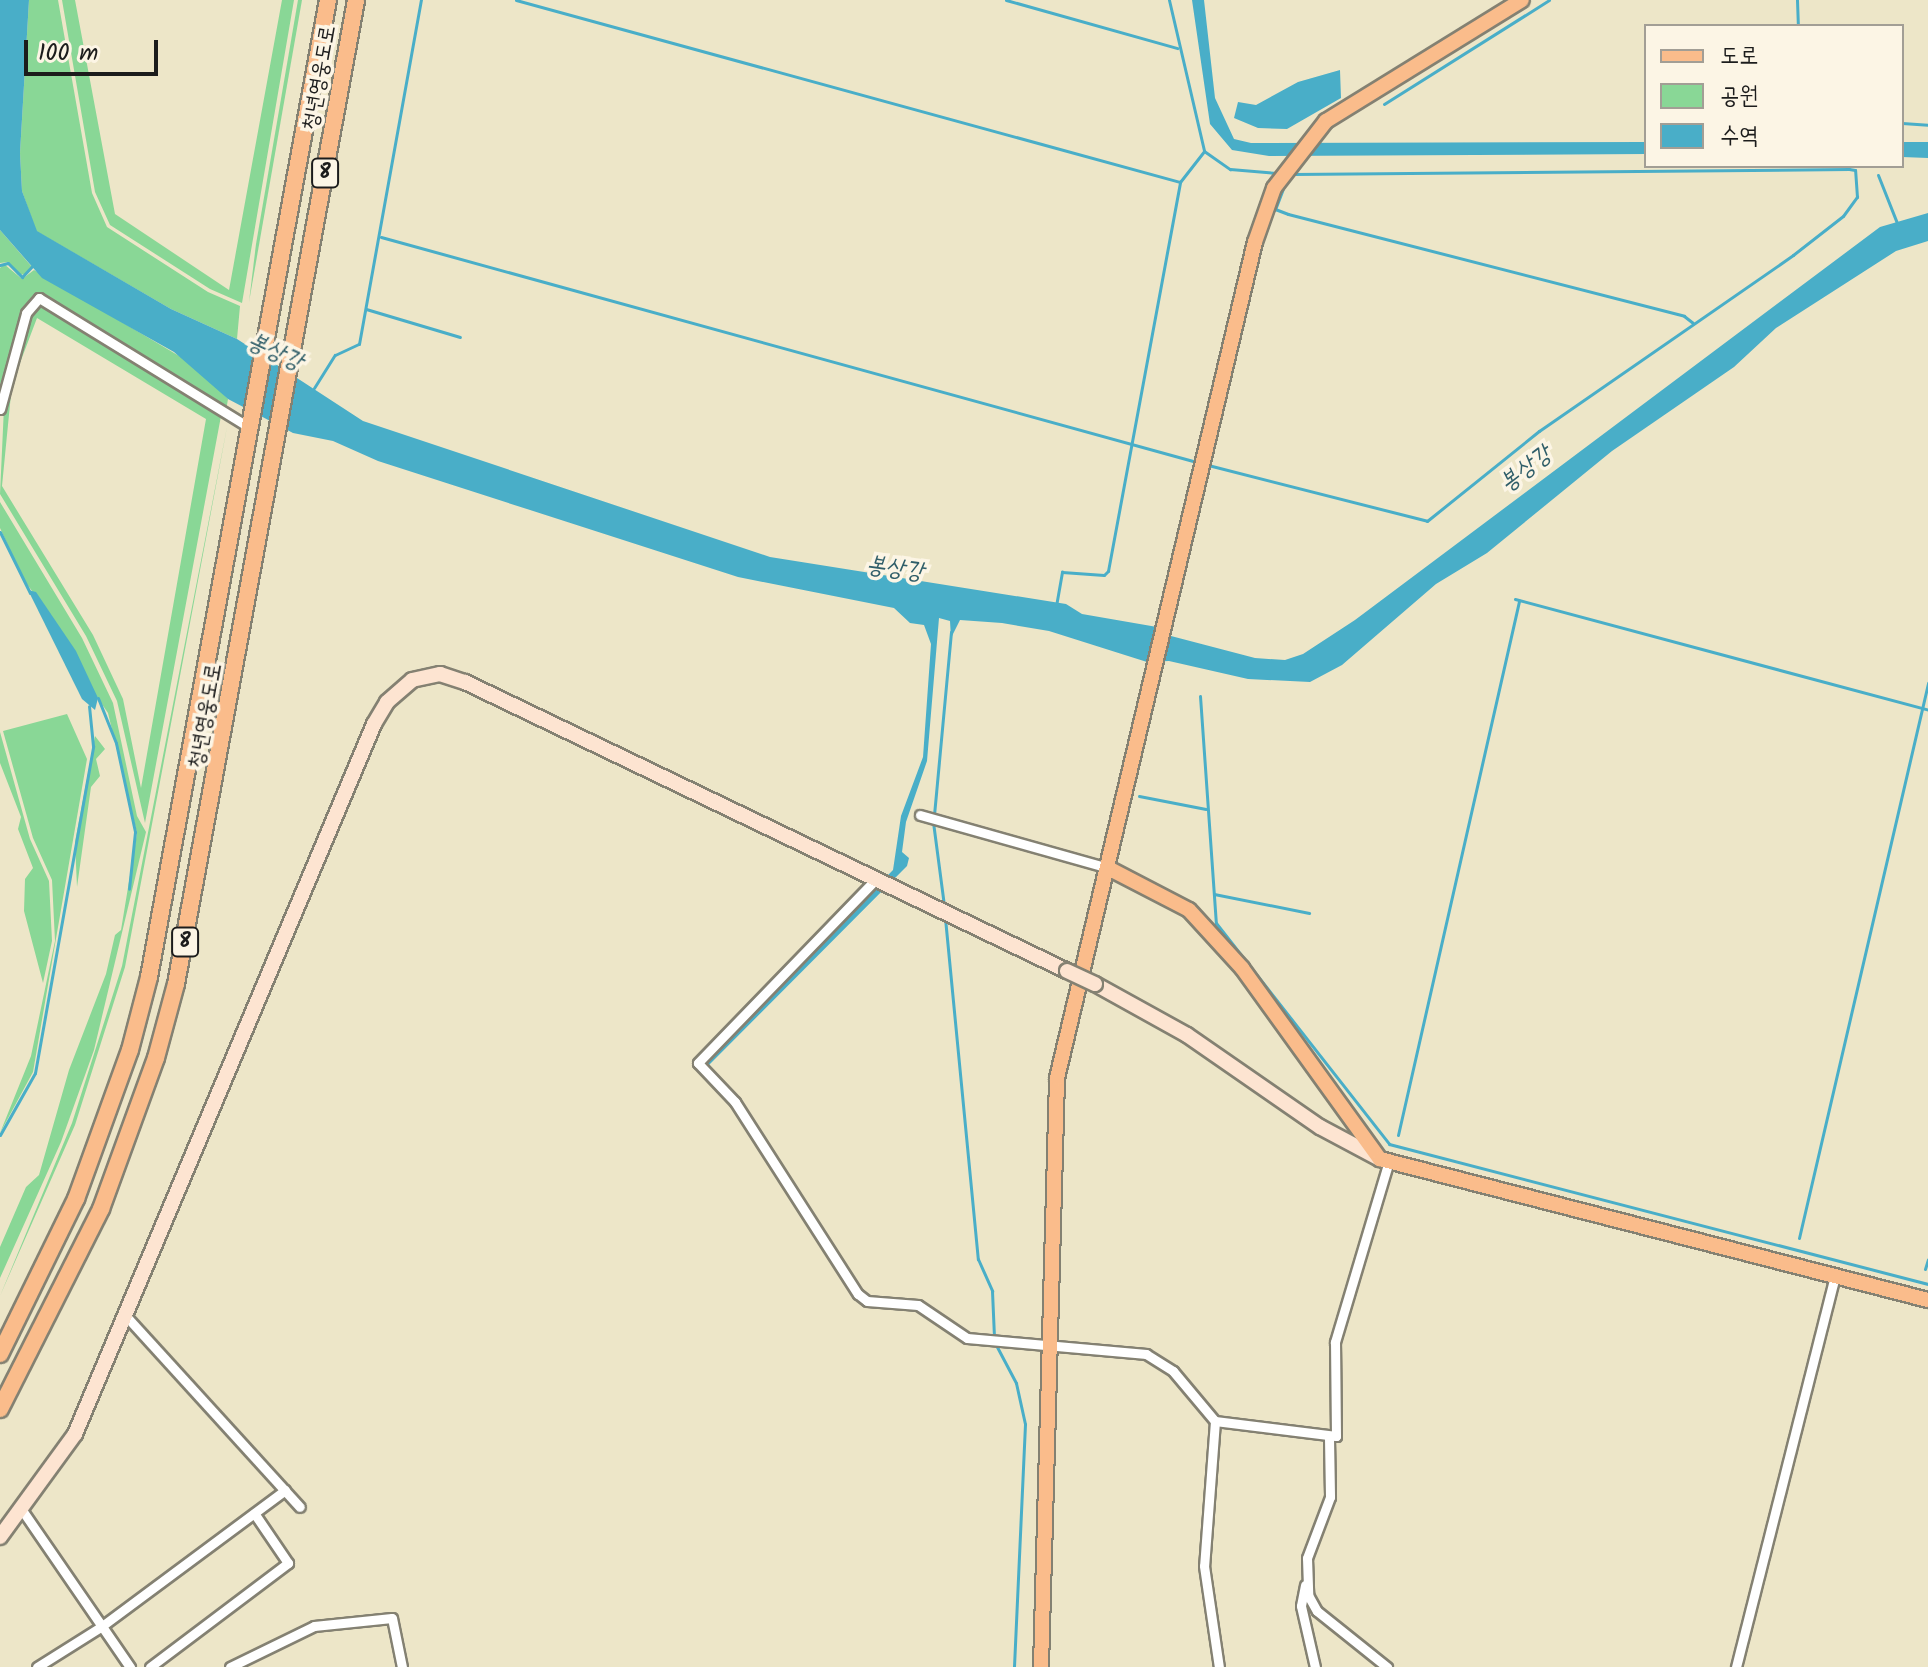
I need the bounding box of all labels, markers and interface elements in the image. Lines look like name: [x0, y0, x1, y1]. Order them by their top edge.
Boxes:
street label: 청년영웅도로: [298, 23, 342, 133]
scale bar: [28, 24, 162, 74]
legend: [1644, 24, 1904, 168]
text: 100 m: [38, 34, 98, 73]
text: 도로: [1720, 37, 1759, 76]
text: 공원: [1720, 77, 1759, 116]
text: 수역: [1720, 117, 1759, 156]
road number: 8: [311, 157, 339, 189]
water label: 봉상강: [243, 327, 307, 377]
water label: 봉상강: [1494, 440, 1558, 498]
water label: 봉상강: [864, 551, 926, 587]
street label: 청년영웅도로: [184, 661, 228, 771]
road number: 8: [171, 926, 199, 958]

